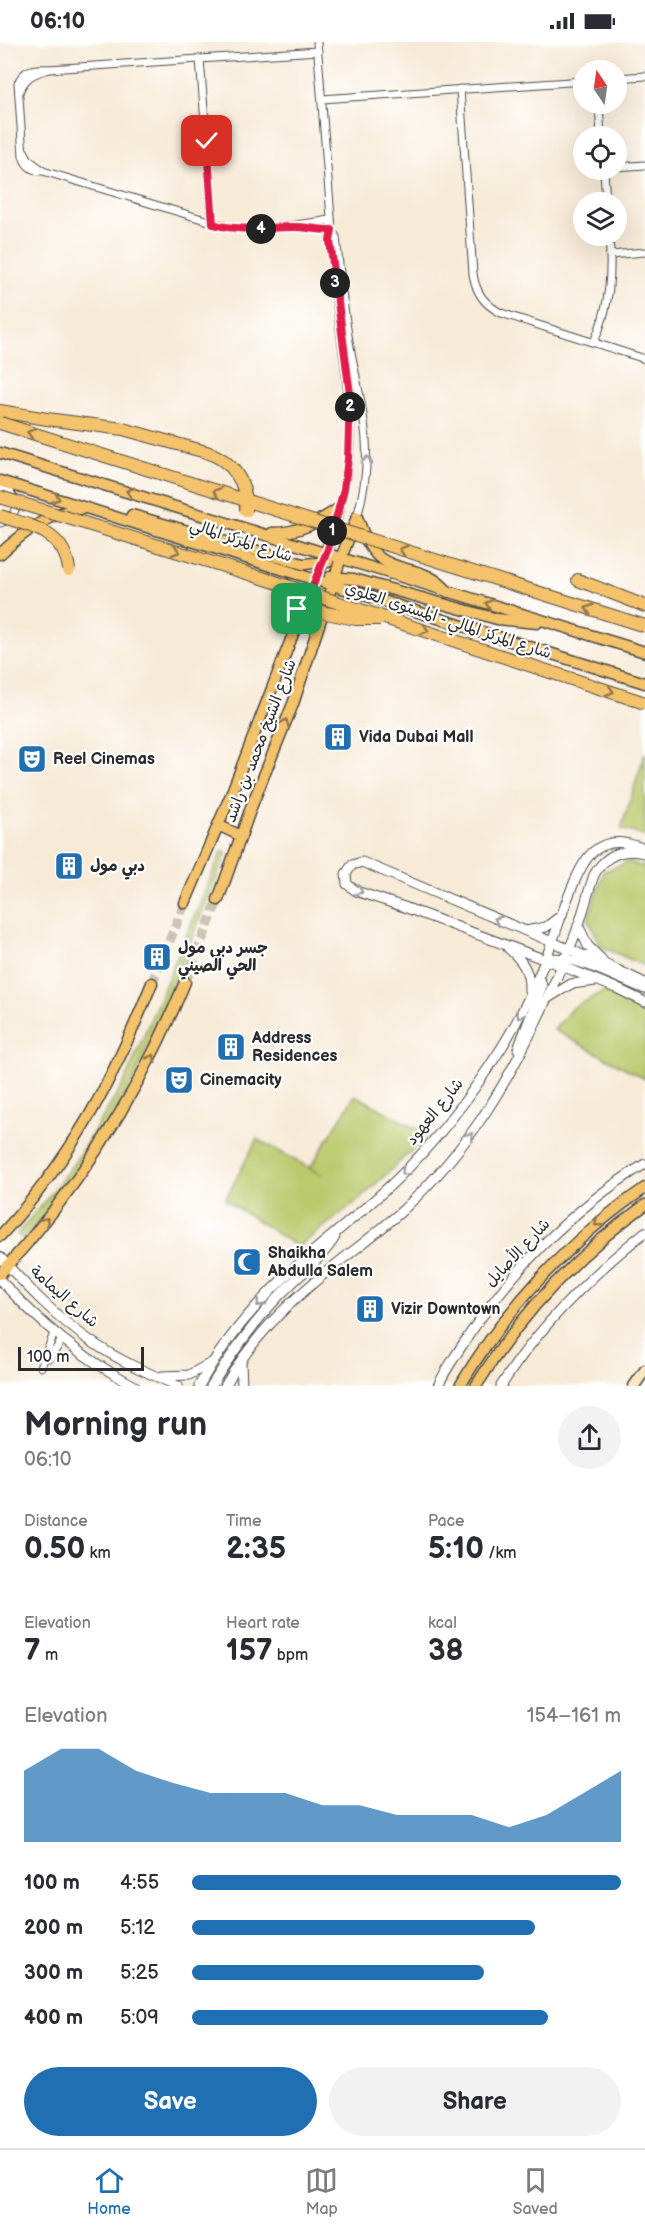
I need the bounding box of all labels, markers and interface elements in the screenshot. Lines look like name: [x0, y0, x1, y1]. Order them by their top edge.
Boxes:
text: 06:10: [30, 8, 85, 35]
north arrow: [573, 60, 627, 114]
map controls: [573, 60, 627, 246]
pin: [181, 115, 232, 166]
icon: check: [190, 124, 223, 157]
button: locate: [573, 126, 627, 180]
button: layers: [573, 192, 627, 246]
pin: 4: [246, 214, 276, 244]
text: 4: [256, 219, 266, 238]
pin: 3: [320, 268, 350, 298]
text: 3: [330, 273, 340, 292]
pin: 2: [335, 392, 365, 422]
text: 2: [345, 397, 355, 416]
one-way arrow: [26, 428, 37, 440]
one-way arrow: [361, 455, 374, 464]
one-way arrow: [212, 486, 223, 499]
one-way arrow: [125, 487, 136, 500]
one-way arrow: [50, 491, 61, 503]
street label: شارع المركز المالي: [186, 515, 295, 570]
pin: 1: [317, 516, 347, 546]
text: 1: [329, 521, 335, 540]
one-way arrow: [170, 544, 181, 557]
one-way arrow: [398, 545, 409, 557]
street label: شارع المركز المالي - المستوى العلوي: [341, 579, 554, 667]
pin: [271, 583, 322, 634]
icon: arrive: [280, 592, 313, 625]
one-way arrow: [484, 599, 495, 611]
one-way arrow: [584, 604, 595, 616]
one-way arrow: [419, 623, 430, 636]
street label: شارع الشيخ محمد بن راشد: [221, 657, 302, 826]
one-way arrow: [604, 684, 615, 697]
one-way arrow: [278, 719, 290, 730]
building icon: Vida Dubai Mall: [322, 721, 354, 753]
place label: Vida Dubai Mall: [359, 728, 473, 747]
theatre icon: Reel Cinemas: [16, 743, 48, 775]
place label: Reel Cinemas: [53, 750, 155, 769]
building icon: دبي مول: [53, 850, 85, 882]
place label: دبي مول: [90, 857, 145, 880]
one-way arrow: [353, 884, 364, 896]
one-way arrow: [494, 915, 505, 927]
place label: جسر دبي مول الحي الصيني: [178, 939, 268, 980]
building icon: جسر دبي مول الحي الصيني: [141, 941, 173, 973]
one-way arrow: [515, 1009, 527, 1020]
place label: Address Residences: [251, 1029, 337, 1066]
building icon: Address Residences: [215, 1031, 247, 1063]
one-way arrow: [144, 1053, 156, 1064]
theatre icon: Cinemacity: [163, 1064, 195, 1096]
place label: Cinemacity: [200, 1071, 282, 1090]
street label: شارع العهود: [402, 1075, 468, 1150]
one-way arrow: [462, 1131, 473, 1142]
one-way arrow: [401, 1164, 412, 1175]
street label: شارع الأصايل: [480, 1214, 555, 1292]
one-way arrow: [594, 1216, 605, 1227]
one-way arrow: [38, 1217, 49, 1228]
place label: Shaikha Abdulla Salem: [267, 1244, 373, 1281]
mosque icon: Shaikha Abdulla Salem: [231, 1246, 263, 1278]
street label: شارع اليمامة: [25, 1262, 102, 1333]
building icon: Vizir Downtown: [354, 1293, 386, 1325]
one-way arrow: [256, 1296, 267, 1306]
place label: Vizir Downtown: [391, 1300, 500, 1319]
scale bar: [18, 1344, 144, 1372]
text: 100 m: [27, 1348, 70, 1367]
text: Morning run: [24, 1405, 207, 1445]
button: share: [558, 1406, 621, 1469]
text: 06:10: [24, 1448, 72, 1472]
text: Distance: [24, 1512, 88, 1531]
text: Time: [226, 1512, 261, 1531]
text: Pace: [428, 1512, 464, 1531]
text: 0.50: [24, 1531, 85, 1567]
text: 2:35: [226, 1531, 286, 1567]
text: 5:10: [428, 1531, 484, 1567]
text: km: [85, 1544, 111, 1563]
text: /km: [484, 1544, 516, 1563]
text: Elevation: [24, 1614, 91, 1633]
text: Heart rate: [226, 1614, 300, 1633]
text: kcal: [428, 1614, 457, 1633]
text: 7: [24, 1633, 41, 1669]
text: 157: [226, 1633, 273, 1669]
text: 38: [428, 1633, 464, 1669]
text: m: [41, 1646, 58, 1665]
text: bpm: [273, 1646, 308, 1665]
text: Elevation: [24, 1704, 107, 1728]
text: 154–161 m: [527, 1704, 621, 1728]
text: 100 m: [24, 1871, 80, 1895]
text: 4:55: [120, 1871, 159, 1895]
text: 200 m: [24, 1916, 83, 1940]
text: 5:12: [120, 1916, 155, 1940]
text: 300 m: [24, 1961, 83, 1985]
text: 5:25: [120, 1961, 159, 1985]
text: 400 m: [24, 2006, 83, 2030]
text: 5:09: [120, 2006, 159, 2030]
button: Save: [24, 2067, 317, 2136]
button: Share: [329, 2067, 621, 2136]
tab: Home: [87, 2164, 131, 2219]
tab: Map: [305, 2164, 338, 2219]
tab: Saved: [513, 2164, 558, 2219]

